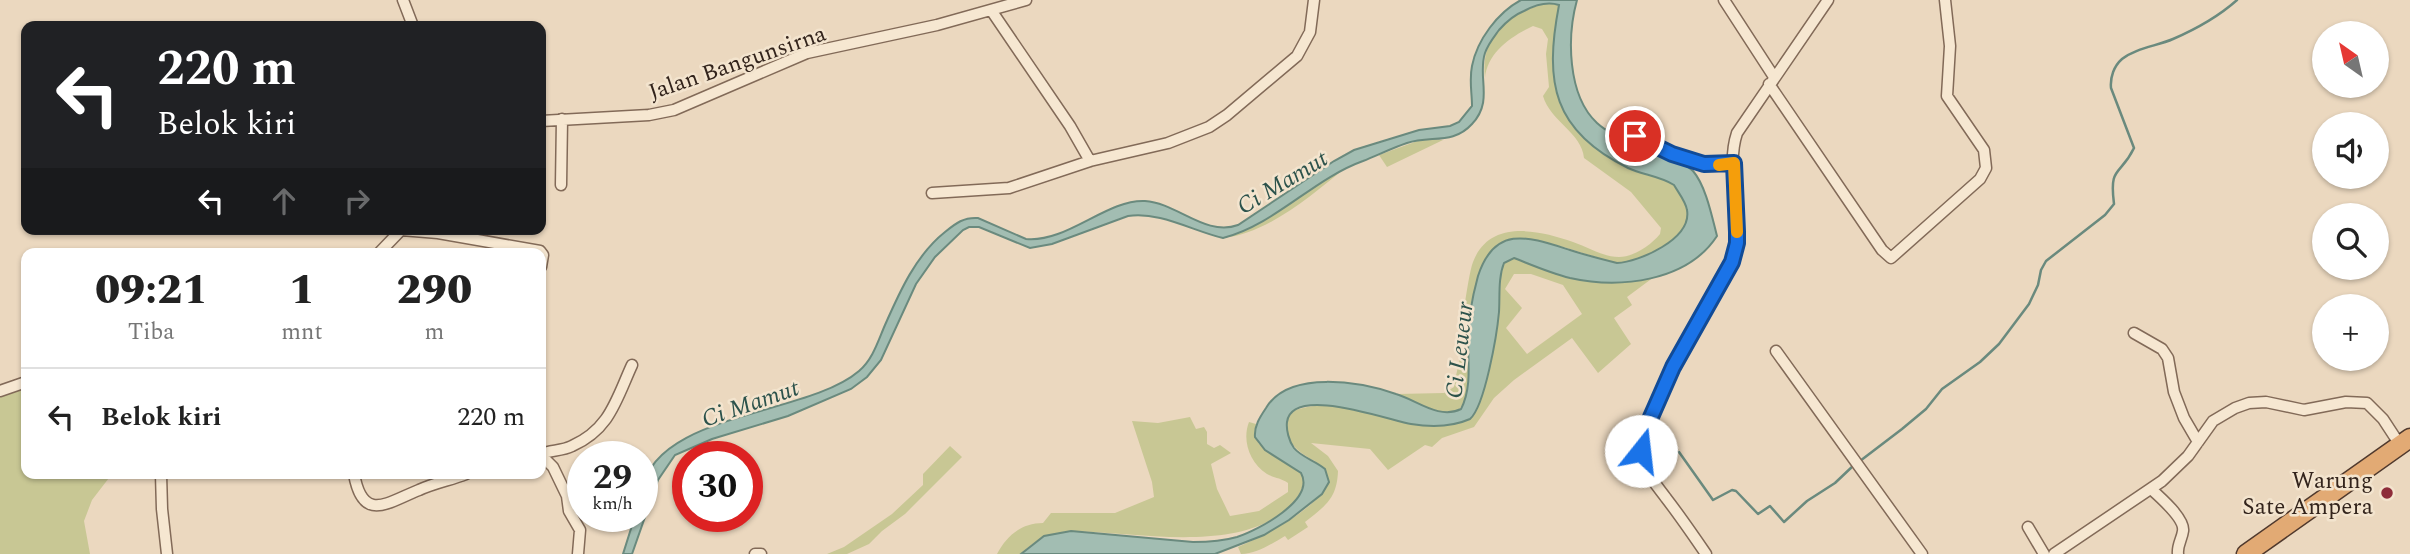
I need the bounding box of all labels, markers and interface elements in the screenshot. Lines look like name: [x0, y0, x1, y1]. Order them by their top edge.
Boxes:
street label: Jalan Bangunsirna: [644, 17, 831, 110]
north arrow: [2312, 21, 2389, 98]
map controls: [2312, 21, 2389, 371]
text: 220 m: [157, 32, 296, 107]
icon: left: [42, 49, 133, 140]
text: Belok kiri: [157, 100, 296, 149]
pin: [1605, 106, 1665, 166]
button: sound: [2312, 112, 2389, 189]
icon: arrive: [1616, 117, 1654, 155]
water label: Ci Mamut: [1230, 141, 1335, 224]
icon: left: [192, 182, 230, 220]
icon: ahead: [265, 182, 303, 220]
icon: right: [338, 182, 376, 220]
button: search: [2312, 203, 2389, 280]
text: 09:21: [95, 259, 207, 322]
text: 1: [289, 259, 315, 322]
text: 290: [397, 259, 472, 322]
button: +: [2312, 294, 2389, 371]
water label: Ci Leueur: [1436, 299, 1484, 401]
text: Tiba: [128, 315, 175, 350]
text: mnt: [281, 315, 323, 350]
text: m: [424, 315, 444, 350]
water label: Ci Mamut: [697, 370, 804, 437]
text: Belok kiri: [101, 397, 221, 437]
text: 220 m: [457, 397, 525, 437]
icon: left: [42, 398, 80, 436]
position arrow: [1604, 414, 1678, 488]
speed limit sign: 30: [672, 441, 763, 532]
text: 29: [593, 451, 632, 504]
place label: Warung Sate Ampera: [2242, 464, 2373, 525]
marker: Warung Sate Ampera: [2379, 485, 2395, 501]
text: km/h: [592, 490, 633, 517]

